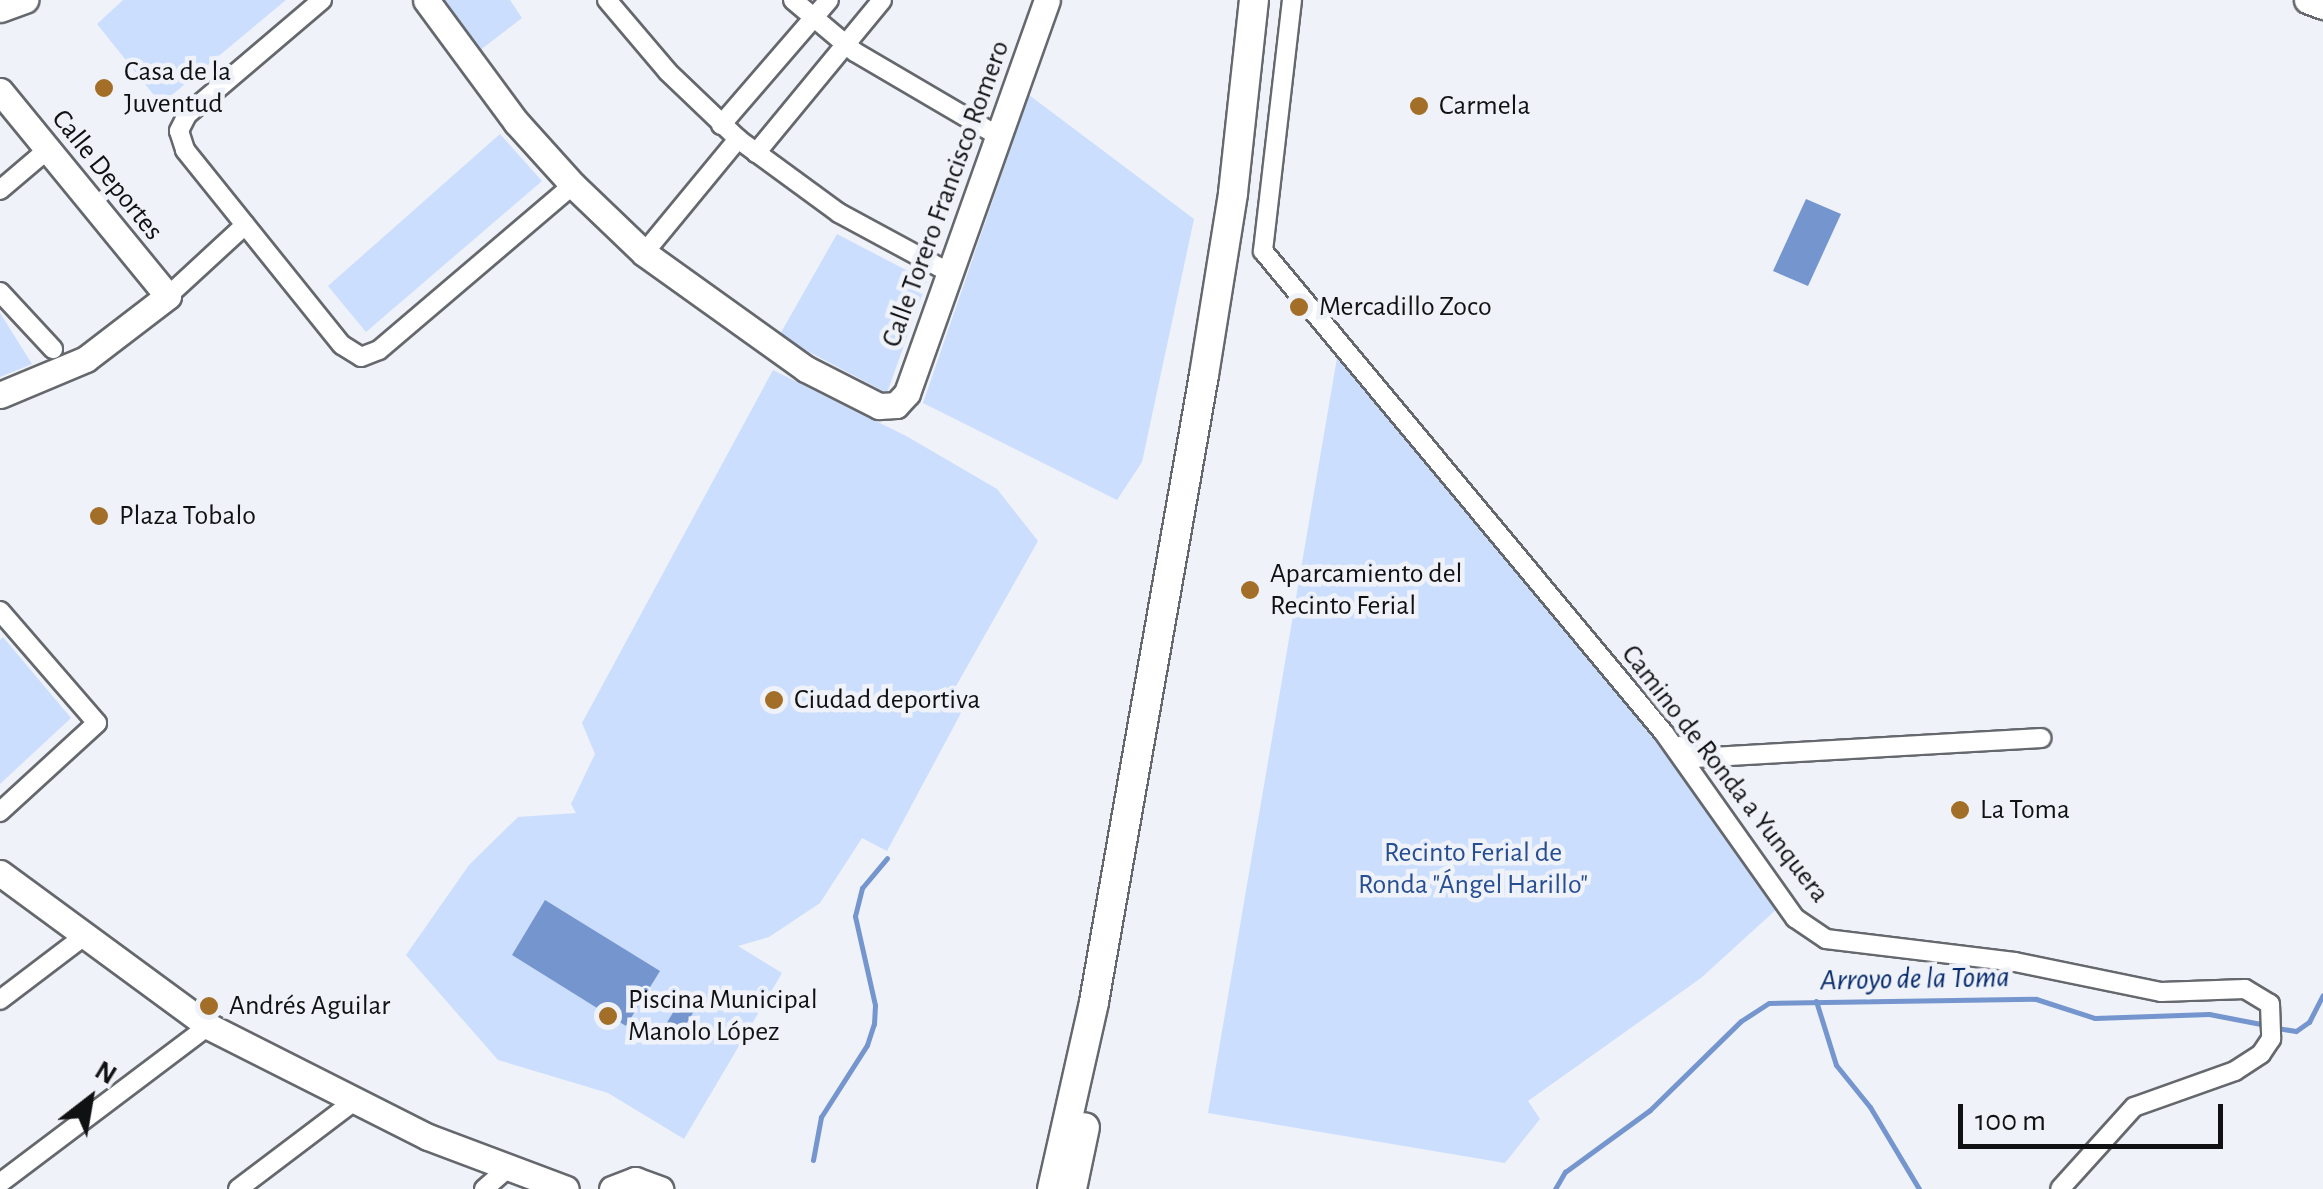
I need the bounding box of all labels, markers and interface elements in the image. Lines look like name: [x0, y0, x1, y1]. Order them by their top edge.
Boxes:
street label: Calle Torero Francisco Romero: [875, 36, 1017, 352]
place label: Casa de la Juventud: [124, 55, 231, 121]
marker: Casa de la Juventud: [93, 77, 115, 99]
place label: Carmela: [1439, 89, 1530, 123]
marker: Carmela: [1408, 95, 1430, 117]
street label: Calle Deportes: [44, 103, 170, 247]
place label: Mercadillo Zoco: [1319, 290, 1492, 324]
marker: Mercadillo Zoco: [1288, 296, 1310, 318]
place label: Plaza Tobalo: [119, 499, 256, 533]
marker: Plaza Tobalo: [88, 505, 110, 527]
place label: Aparcamiento del Recinto Ferial: [1270, 557, 1462, 623]
marker: Aparcamiento del Recinto Ferial: [1239, 579, 1261, 601]
street label: Camino de Ronda a Yunquera: [1614, 638, 1836, 910]
place label: Ciudad deportiva: [794, 683, 980, 717]
marker: Ciudad deportiva: [763, 689, 785, 711]
place label: La Toma: [1980, 793, 2070, 827]
marker: La Toma: [1949, 799, 1971, 821]
park label: Recinto Ferial de Ronda "Ángel Harillo": [1358, 836, 1588, 902]
water label: Arroyo de la Toma: [1820, 959, 2010, 999]
place label: Piscina Municipal Manolo López: [628, 983, 818, 1049]
place label: Andrés Aguilar: [229, 989, 390, 1023]
marker: Andrés Aguilar: [198, 995, 220, 1017]
marker: Piscina Municipal Manolo López: [597, 1005, 619, 1027]
north arrow: [40, 1049, 140, 1149]
text: N: [90, 1056, 121, 1090]
scale bar: [1963, 1084, 2228, 1146]
text: 100 m: [1975, 1106, 2046, 1136]

